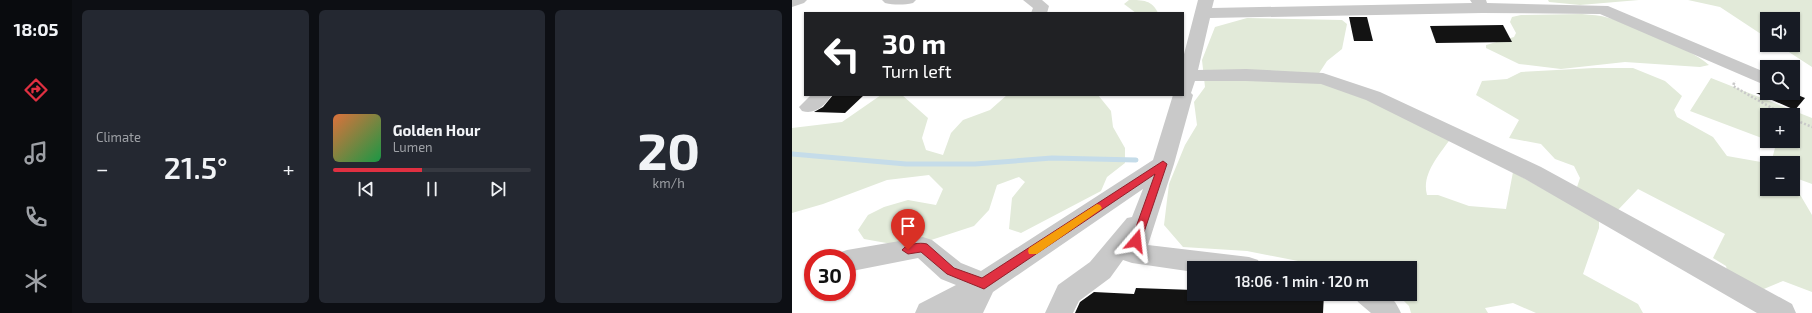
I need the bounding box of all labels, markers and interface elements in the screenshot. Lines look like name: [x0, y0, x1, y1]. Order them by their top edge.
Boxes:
map controls: [1760, 12, 1800, 196]
button: sound: [1760, 12, 1800, 52]
text: 18:05: [14, 18, 58, 40]
text: 30 m: [882, 26, 946, 60]
icon: left: [816, 28, 868, 80]
text: Turn left: [882, 60, 952, 82]
button: search: [1760, 60, 1800, 100]
icon: directions: [22, 76, 50, 104]
button: +: [1760, 108, 1800, 148]
text: 20: [637, 118, 700, 180]
text: Golden Hour: [393, 121, 480, 139]
text: Climate: [96, 129, 141, 145]
icon: music: [22, 139, 50, 167]
text: Lumen: [393, 139, 433, 155]
text: 21.5°: [164, 149, 228, 185]
text: −: [96, 155, 109, 181]
text: +: [283, 155, 295, 181]
button: −: [1760, 156, 1800, 196]
text: km/h: [653, 175, 685, 191]
icon: previous: [355, 178, 377, 200]
icon: pause: [421, 178, 443, 200]
icon: next: [487, 178, 509, 200]
icon: phone: [22, 203, 50, 231]
pin: [891, 209, 925, 250]
icon: arrive: [897, 215, 919, 237]
position arrow: [1115, 220, 1157, 262]
speed limit sign: 30: [804, 249, 856, 301]
icon: climate: [22, 267, 50, 295]
text: 18:06 · 1 min · 120 m: [1235, 272, 1369, 290]

